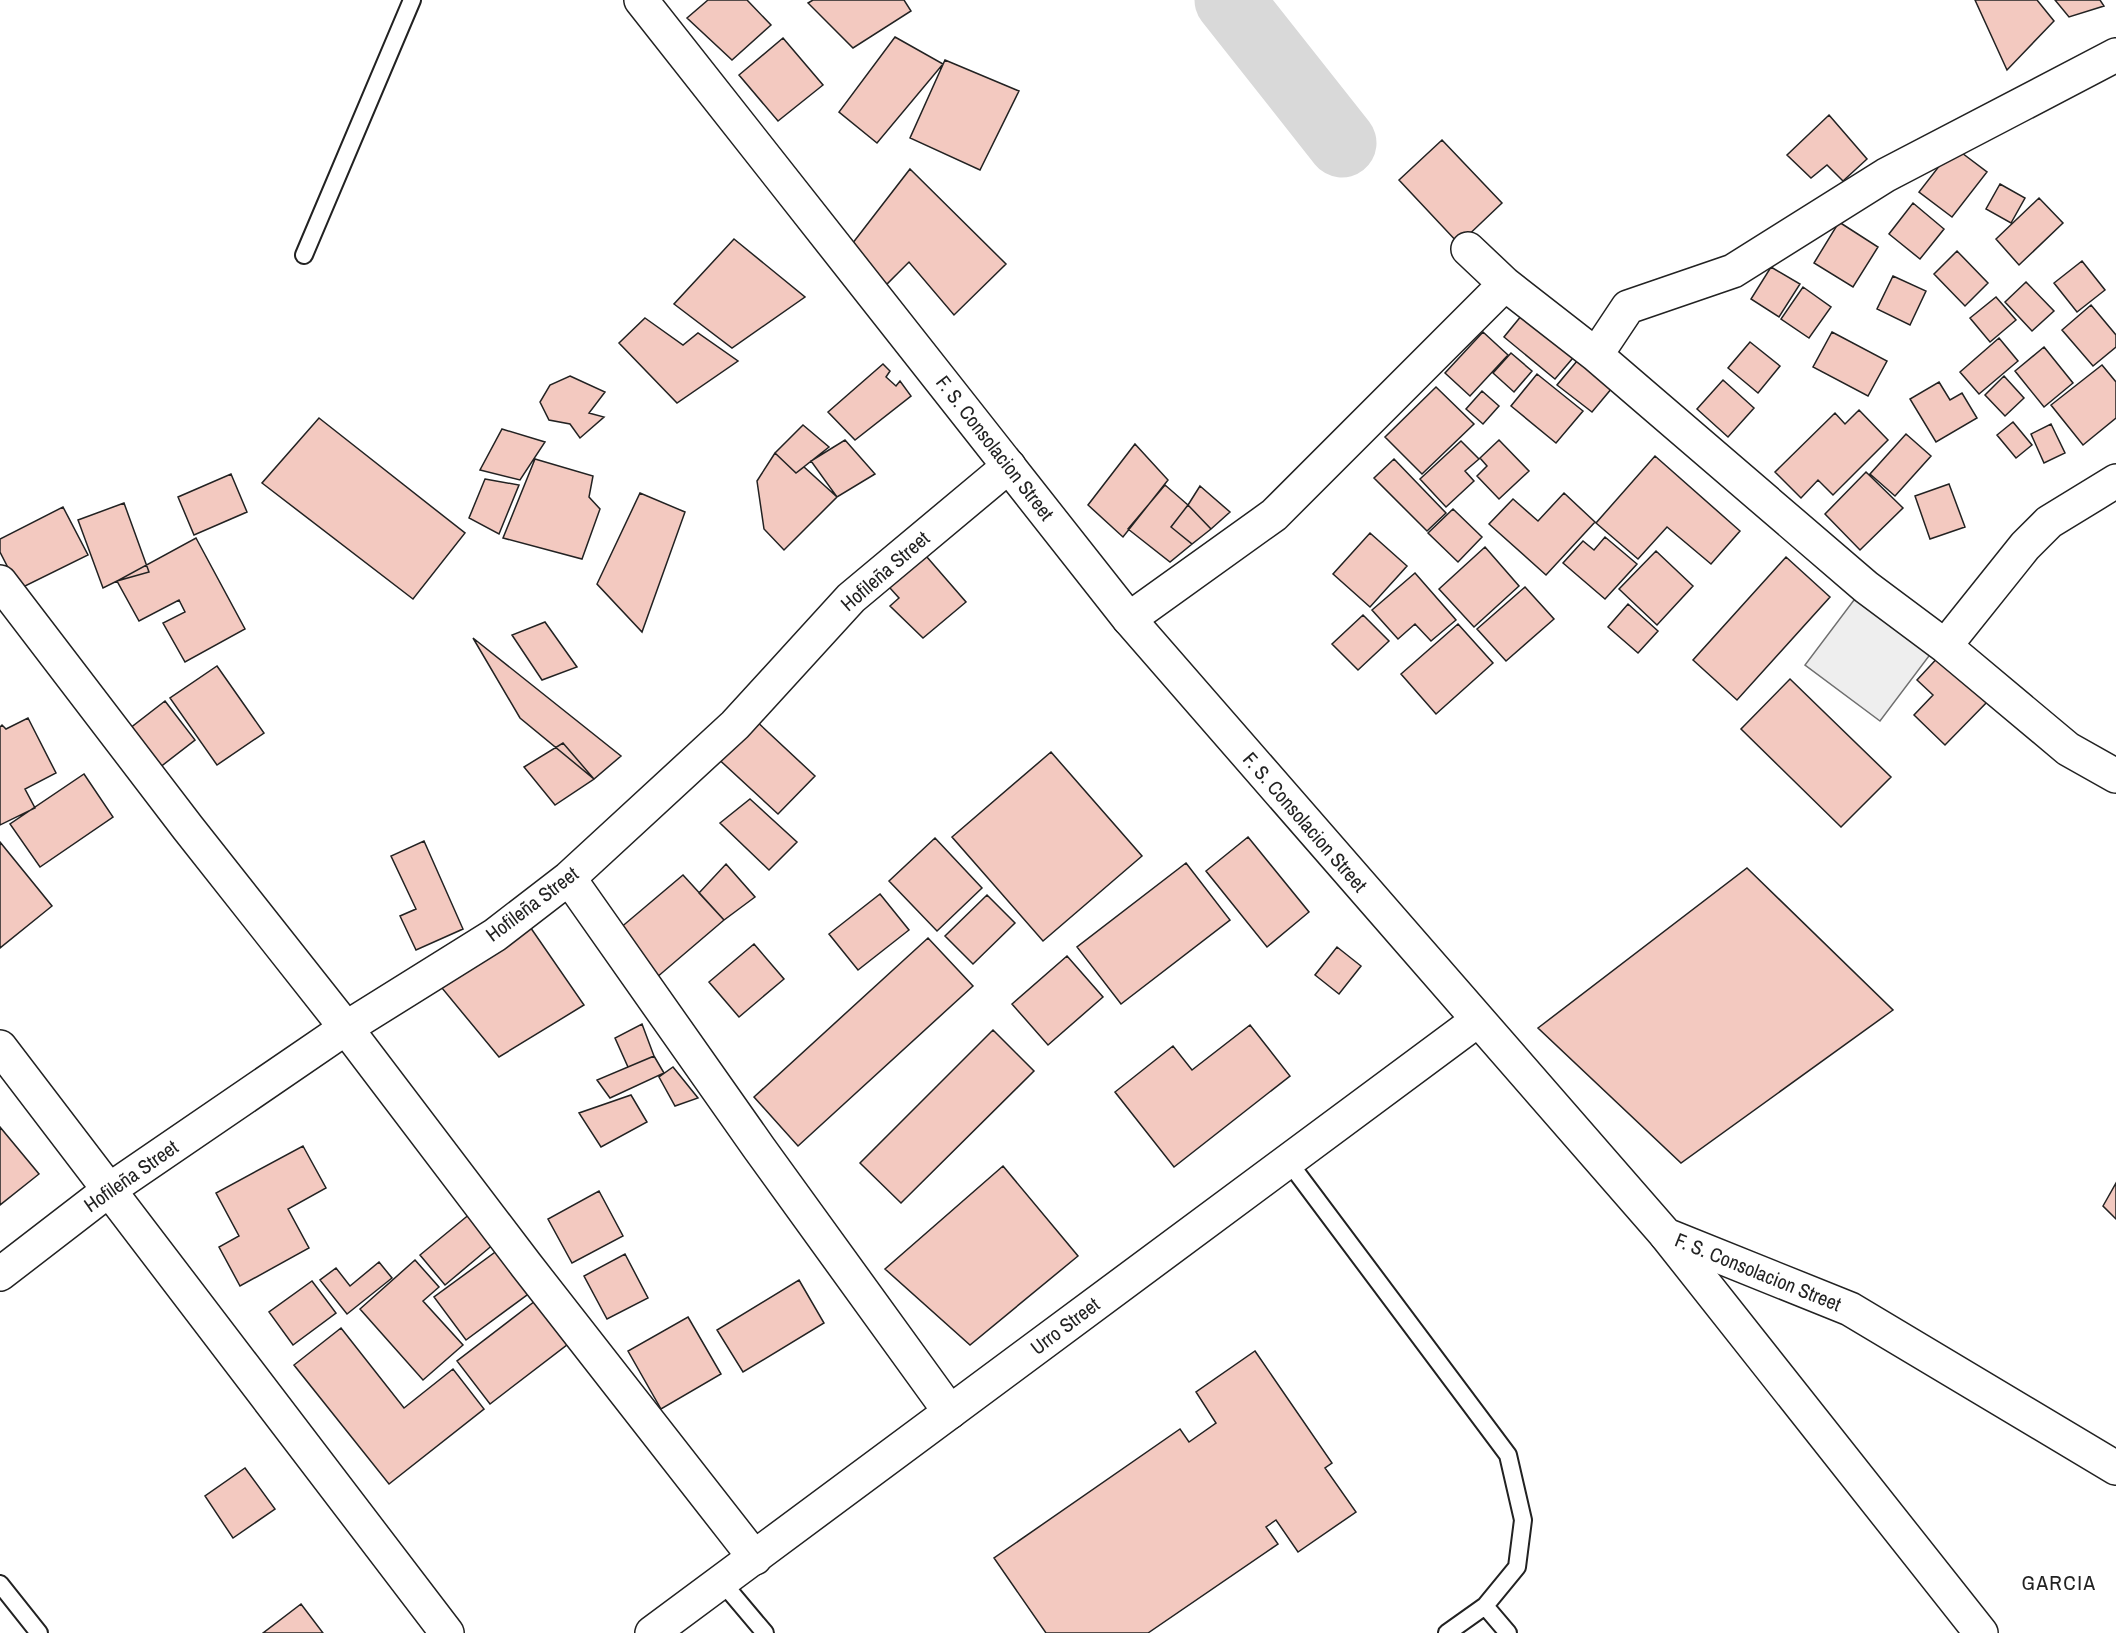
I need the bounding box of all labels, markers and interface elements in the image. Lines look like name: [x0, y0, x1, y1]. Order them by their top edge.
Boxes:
street label: F. S. Consolacion Street: [930, 370, 1061, 526]
street label: Hofileña Street: [835, 524, 935, 617]
street label: F. S. Consolacion Street: [1237, 746, 1374, 898]
street label: Hofileña Street: [480, 860, 584, 947]
street label: Hofileña Street: [78, 1133, 184, 1218]
street label: F. S. Consolacion Street: [1671, 1226, 1846, 1317]
street label: Urro Street: [1025, 1290, 1105, 1361]
district label: GARCIA: [2021, 1568, 2097, 1597]

